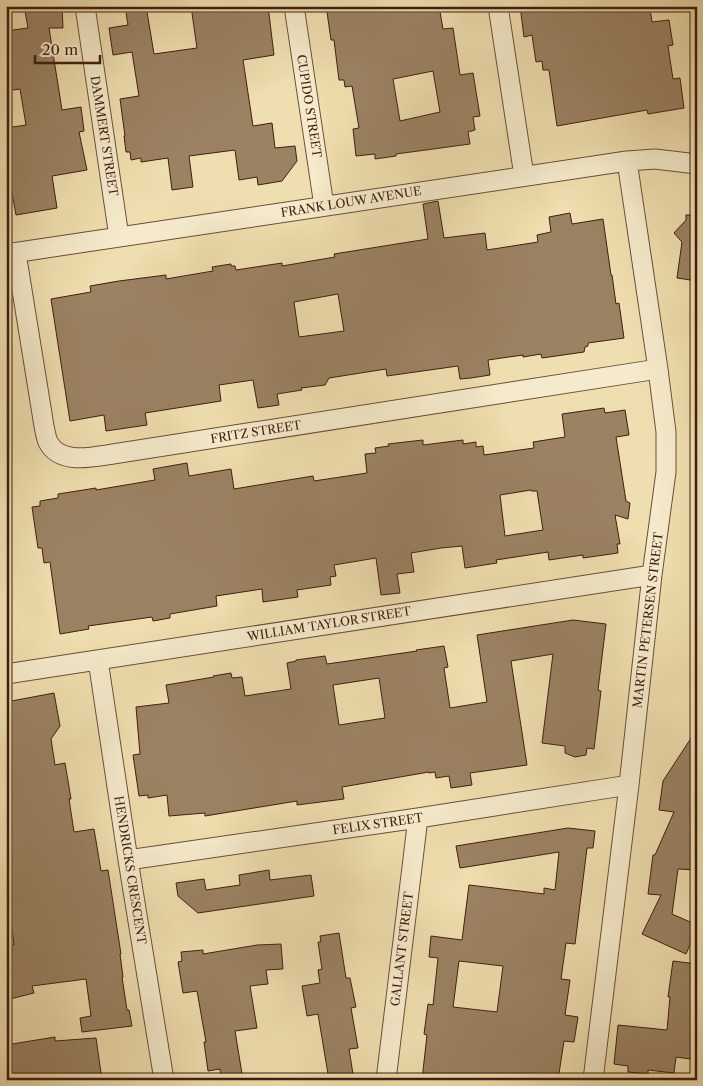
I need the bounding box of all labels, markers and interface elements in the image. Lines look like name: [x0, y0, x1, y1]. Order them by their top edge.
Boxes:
scale bar: [35, 32, 100, 64]
text: 20 m: [42, 40, 78, 59]
street label: CUPIDO STREET: [294, 53, 325, 159]
street label: DAMMERT STREET: [88, 75, 121, 197]
street label: FRANK LOUW AVENUE: [279, 183, 422, 220]
street label: FRITZ STREET: [209, 417, 302, 446]
street label: MARTIN PETERSEN STREET: [629, 531, 666, 709]
street label: WILLIAM TAYLOR STREET: [245, 603, 412, 644]
street label: HENDRICKS CRESCENT: [111, 795, 150, 945]
street label: FELIX STREET: [332, 810, 424, 837]
street label: GALLANT STREET: [387, 891, 416, 1007]

